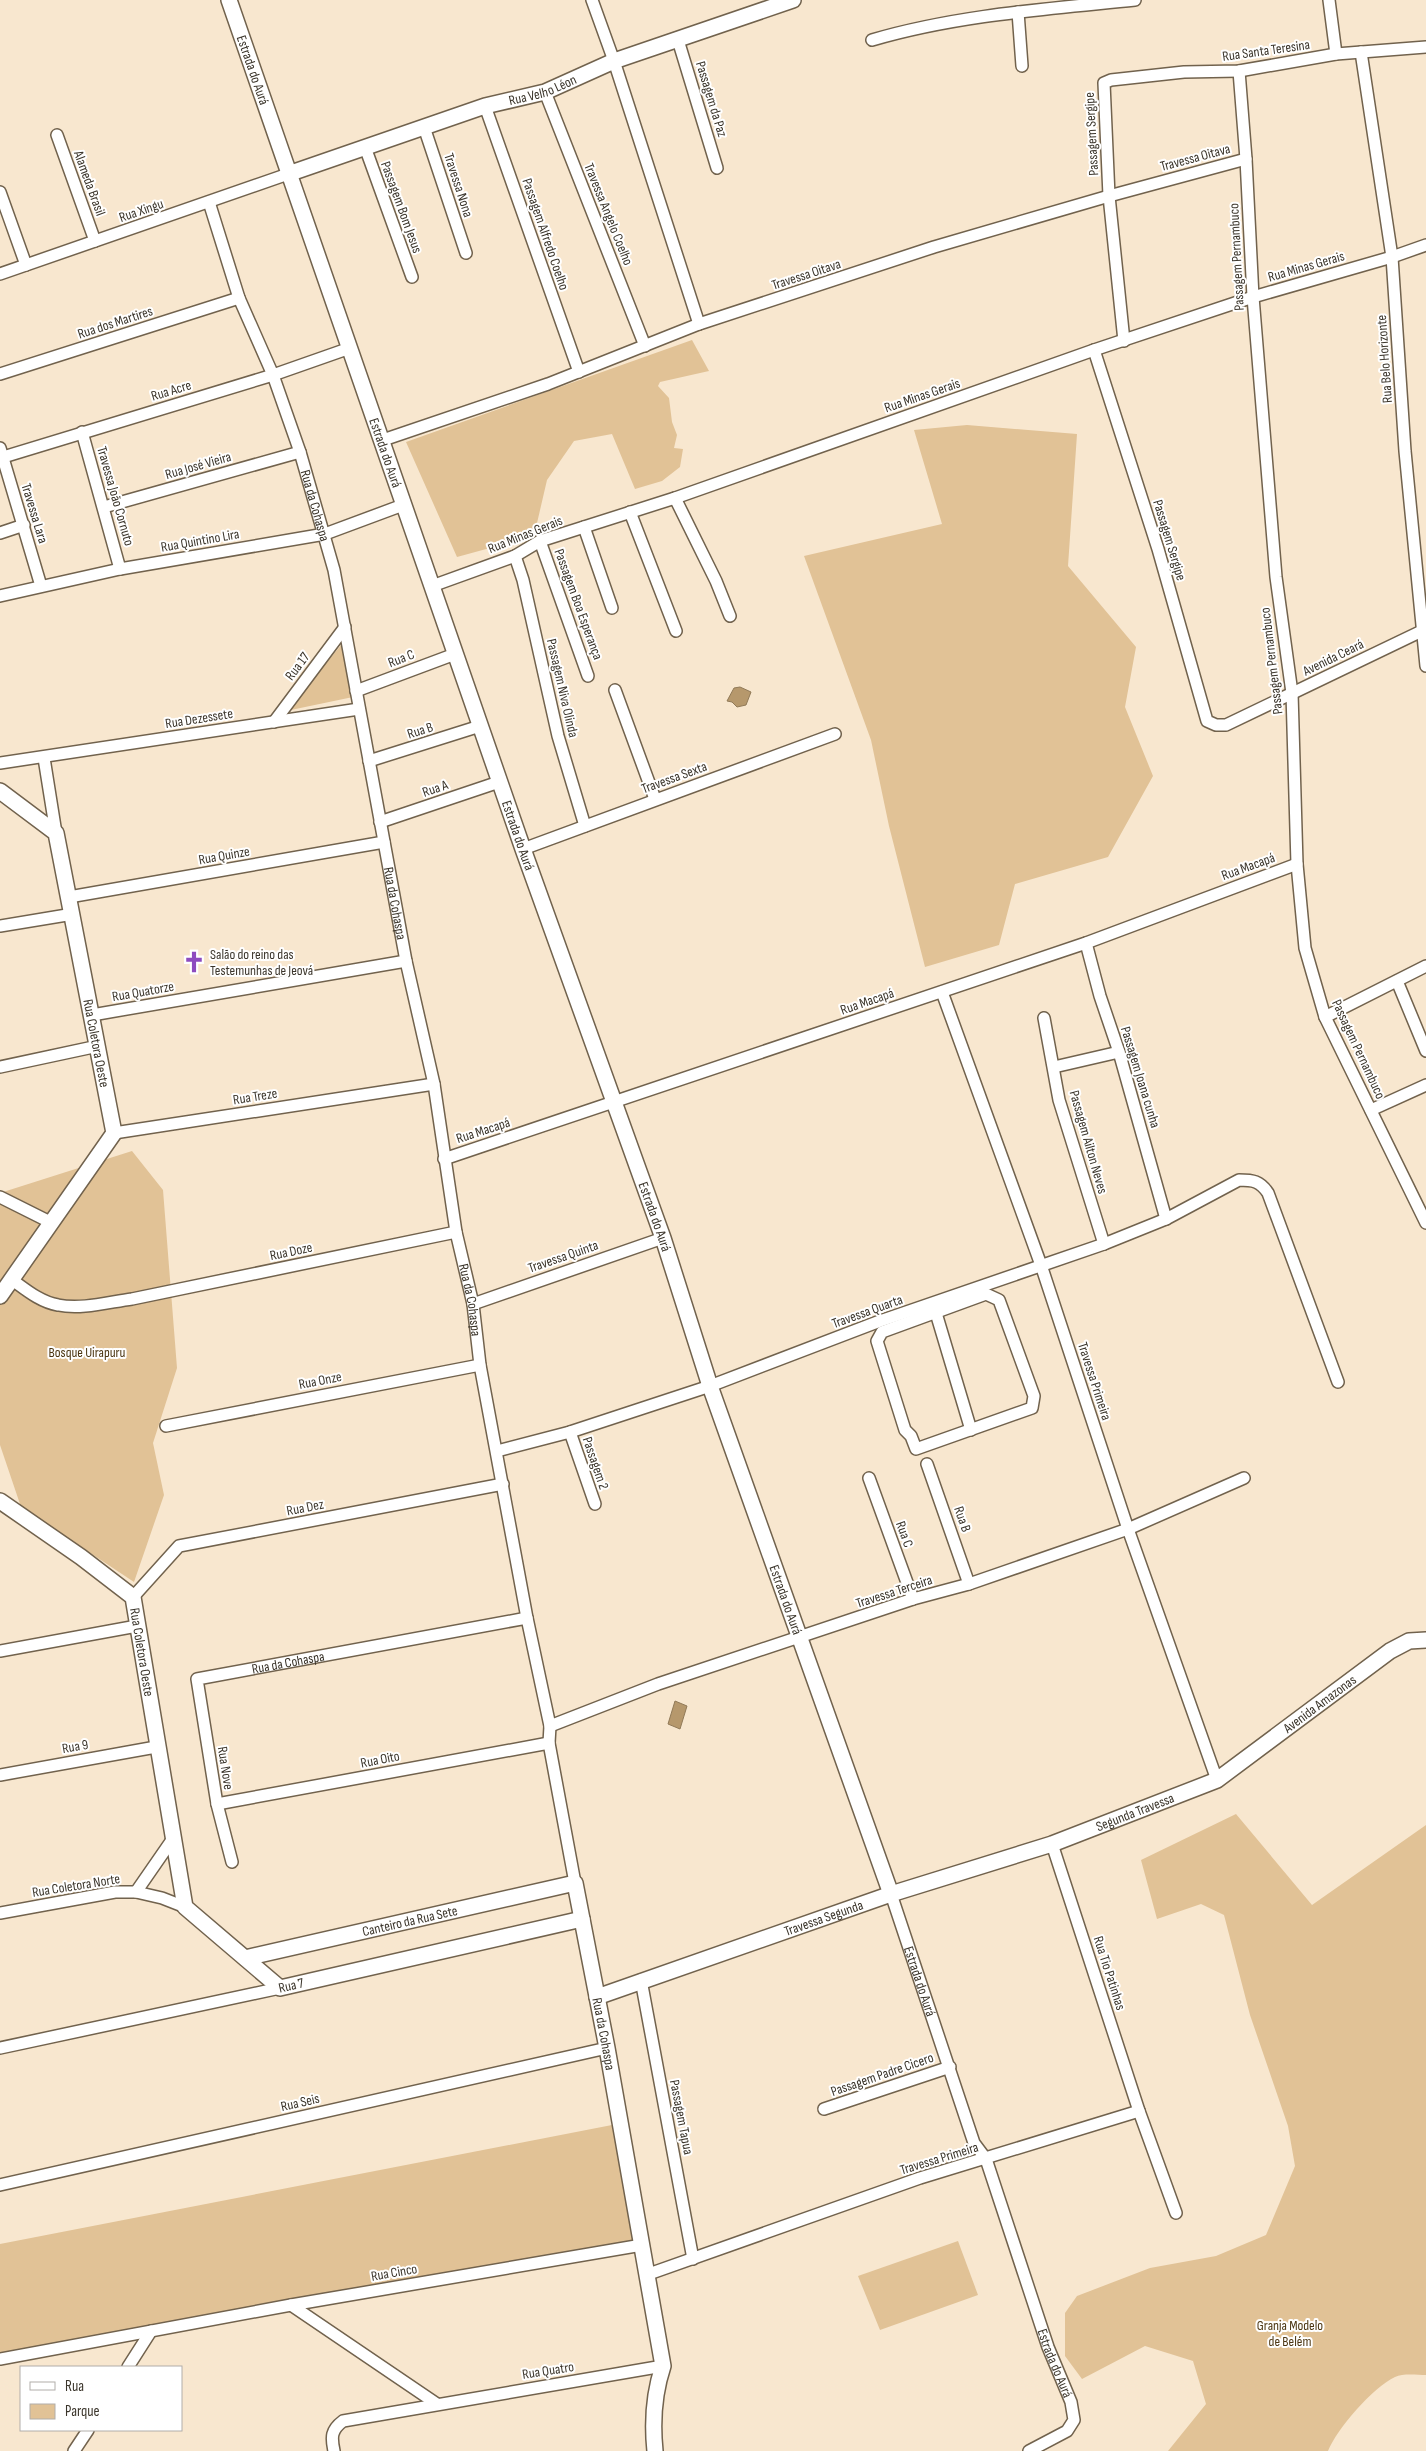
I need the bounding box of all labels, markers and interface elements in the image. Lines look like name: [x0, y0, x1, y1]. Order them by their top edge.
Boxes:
street label: Estrada do Aurá: [233, 33, 273, 107]
street label: Rua Santa Teresina: [1221, 36, 1311, 65]
street label: Passagem da Paz: [692, 59, 731, 139]
street label: Rua Velho Léon: [507, 71, 579, 109]
street label: Passagem Sergipe: [1081, 92, 1102, 176]
street label: Travessa Oitava: [1158, 140, 1232, 175]
street label: Alameda Brasil: [70, 147, 109, 218]
street label: Travessa Nona: [440, 151, 477, 219]
street label: Passagem Bom Jesus: [377, 159, 426, 255]
street label: Travessa Angelo Coelho: [580, 161, 637, 268]
street label: Passagem Alfredo Coelho: [518, 176, 573, 293]
street label: Rua Xingu: [117, 195, 166, 226]
street label: Passagem Pernambuco: [1225, 203, 1248, 311]
street label: Rua Minas Gerais: [1266, 247, 1346, 286]
street label: Travessa Oitava: [769, 255, 843, 294]
street label: Rua dos Martires: [75, 302, 155, 343]
street label: Rua Belo Horizonte: [1373, 314, 1396, 404]
street label: Rua Minas Gerais: [882, 375, 962, 416]
street label: Rua Acre: [149, 376, 193, 405]
street label: Estrada do Aurá: [365, 416, 405, 490]
street label: Travessa João Cornuto: [93, 445, 138, 548]
street label: Rua José Vieira: [163, 448, 233, 483]
street label: Rua da Cohaspa: [297, 468, 333, 543]
street label: Travessa Lara: [17, 481, 52, 545]
street label: Passagem Sergipe: [1149, 498, 1190, 583]
street label: Rua Minas Gerais: [485, 512, 565, 557]
street label: Rua Quintino Lira: [160, 525, 241, 556]
street label: Passagem Boa Esperança: [551, 546, 606, 662]
street label: Passagem Pernambuco: [1256, 606, 1286, 715]
street label: Avenida Ceará: [1299, 635, 1366, 680]
street label: Passagem Niva Olinda: [543, 637, 582, 739]
street label: Rua C: [386, 646, 417, 671]
street label: Rua 17: [281, 649, 314, 684]
street label: Rua Dezessete: [164, 705, 234, 732]
street label: Rua B: [405, 718, 435, 743]
street label: Travessa Sexta: [639, 758, 709, 797]
street label: Rua A: [420, 776, 451, 801]
street label: Estrada do Aurá: [498, 798, 538, 873]
street label: Rua Quinze: [197, 843, 251, 868]
street label: Rua Macapá: [1219, 849, 1277, 884]
street label: Rua da Cohaspa: [380, 866, 410, 941]
place label: Salão do reino das Testemunhas de Jeová: [210, 946, 313, 979]
church icon: Salão do reino das Testemunhas de Jeová: [181, 949, 207, 975]
street label: Rua Quatorze: [111, 978, 175, 1005]
street label: Rua Macapá: [838, 984, 896, 1019]
street label: Passagem Pernambuco: [1328, 997, 1389, 1102]
street label: Rua Coletora Oeste: [79, 998, 113, 1089]
street label: Passagem Joana cunha: [1117, 1024, 1164, 1130]
street label: Rua Treze: [232, 1085, 278, 1108]
street label: Passagem Ailton Neves: [1066, 1088, 1111, 1196]
street label: Rua Macapá: [454, 1114, 512, 1147]
street label: Estrada do Aurá: [634, 1180, 675, 1254]
street label: Travessa Quinta: [526, 1237, 601, 1276]
street label: Rua Doze: [268, 1239, 314, 1264]
street label: Rua da Cohaspa: [455, 1262, 485, 1337]
street label: Travessa Quarta: [829, 1291, 905, 1332]
street label: Travessa Primeira: [1074, 1340, 1115, 1422]
park label: Bosque Uirapuru: [49, 1344, 126, 1361]
street label: Rua Onze: [297, 1368, 343, 1393]
street label: Passagem 2: [579, 1435, 613, 1492]
street label: Rua Dez: [285, 1496, 325, 1519]
street label: Rua B: [950, 1504, 975, 1534]
street label: Rua C: [892, 1519, 917, 1550]
street label: Estrada do Aurá: [765, 1563, 806, 1637]
street label: Travessa Terceira: [854, 1571, 934, 1612]
street label: Rua Coletora Oeste: [126, 1607, 158, 1698]
street label: Rua da Cohaspa: [250, 1648, 326, 1678]
street label: Avenida Amazonas: [1279, 1671, 1360, 1737]
street label: Rua 9: [61, 1736, 89, 1757]
street label: Rua Nove: [214, 1745, 237, 1791]
street label: Rua Oito: [359, 1747, 401, 1772]
street label: Segunda Travessa: [1094, 1789, 1177, 1835]
street label: Rua Coletora Norte: [31, 1870, 121, 1901]
street label: Travessa Segunda: [782, 1896, 865, 1940]
street label: Canteiro da Rua Sete: [361, 1902, 459, 1940]
street label: Rua Tio Patinhas: [1090, 1934, 1129, 2012]
street label: Estrada do Aurá: [900, 1944, 939, 2019]
street label: Rua 7: [277, 1974, 306, 1997]
street label: Rua da Cohaspa: [588, 1996, 619, 2071]
street label: Passagem Padre Cicero: [829, 2049, 936, 2100]
street label: Passagem Tapua: [666, 2078, 697, 2156]
street label: Rua Seis: [279, 2090, 321, 2115]
street label: Travessa Primeira: [898, 2138, 980, 2178]
street label: Rua Cinco: [370, 2260, 419, 2285]
park label: Granja Modelo de Belém: [1257, 2317, 1323, 2350]
street label: Estrada do Aurá: [1034, 2327, 1076, 2400]
street label: Rua Quatro: [521, 2358, 575, 2383]
legend: [20, 2366, 182, 2431]
text: Rua: [65, 2377, 84, 2396]
text: Parque: [65, 2402, 100, 2421]

